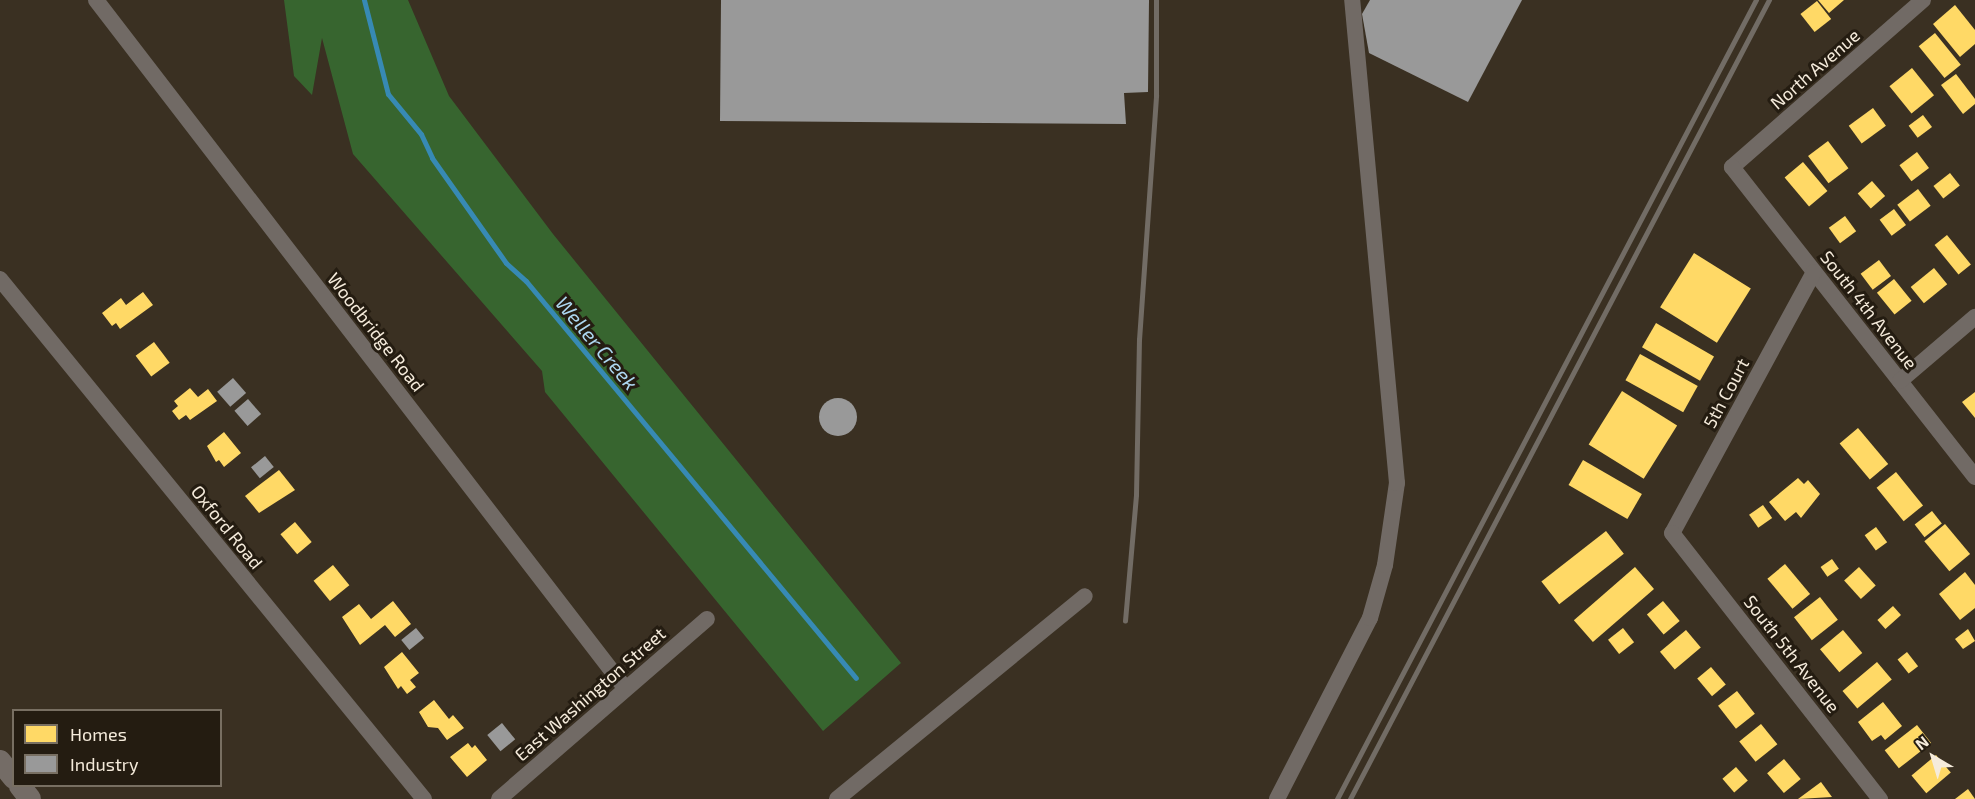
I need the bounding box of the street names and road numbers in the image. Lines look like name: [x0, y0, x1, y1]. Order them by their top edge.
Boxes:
street label: North Avenue: [1766, 24, 1864, 114]
street label: South 4th Avenue: [1816, 246, 1922, 374]
street label: Woodbridge Road: [323, 268, 429, 396]
street label: 5th Court: [1699, 354, 1753, 432]
street label: Oxford Road: [187, 481, 267, 573]
street label: South 5th Avenue: [1739, 591, 1845, 717]
street label: East Washington Street: [510, 623, 670, 765]

